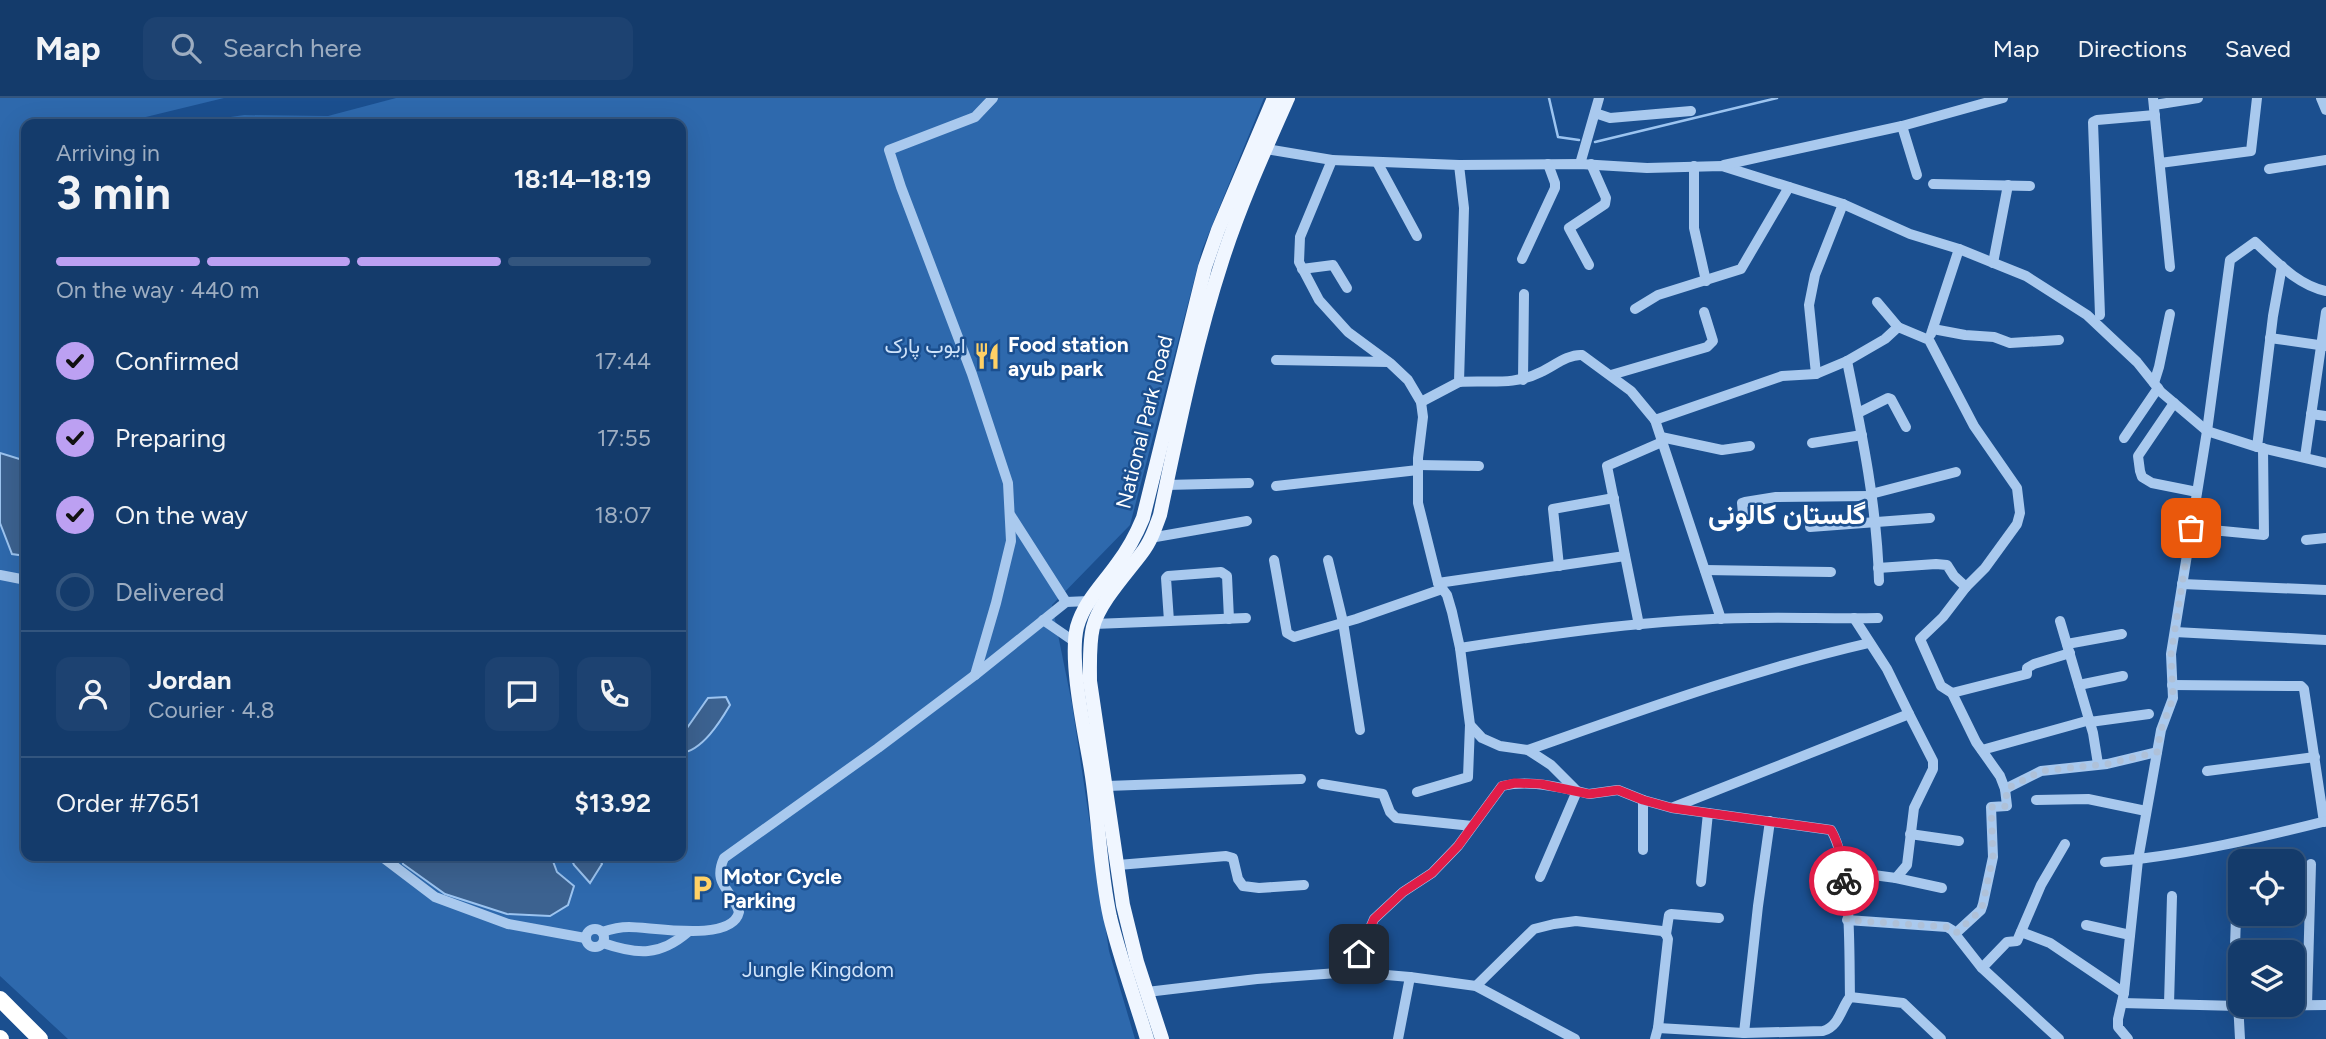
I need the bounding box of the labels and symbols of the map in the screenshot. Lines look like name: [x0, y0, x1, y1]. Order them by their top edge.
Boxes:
place label: Food station ayub park: [1008, 332, 1129, 381]
park label: ایوب پارک: [884, 333, 966, 360]
street label: National Park Road: [1110, 333, 1178, 511]
restaurant icon: Food station ayub park: [972, 341, 1002, 371]
district label: گلستان کالونی: [1708, 497, 1866, 532]
pin: [2161, 498, 2221, 558]
courier: [1809, 846, 1879, 916]
place label: Motor Cycle Parking: [723, 864, 842, 913]
parking icon: Motor Cycle Parking: [687, 873, 717, 903]
pin: [1329, 924, 1389, 984]
park label: Jungle Kingdom: [742, 957, 894, 982]

